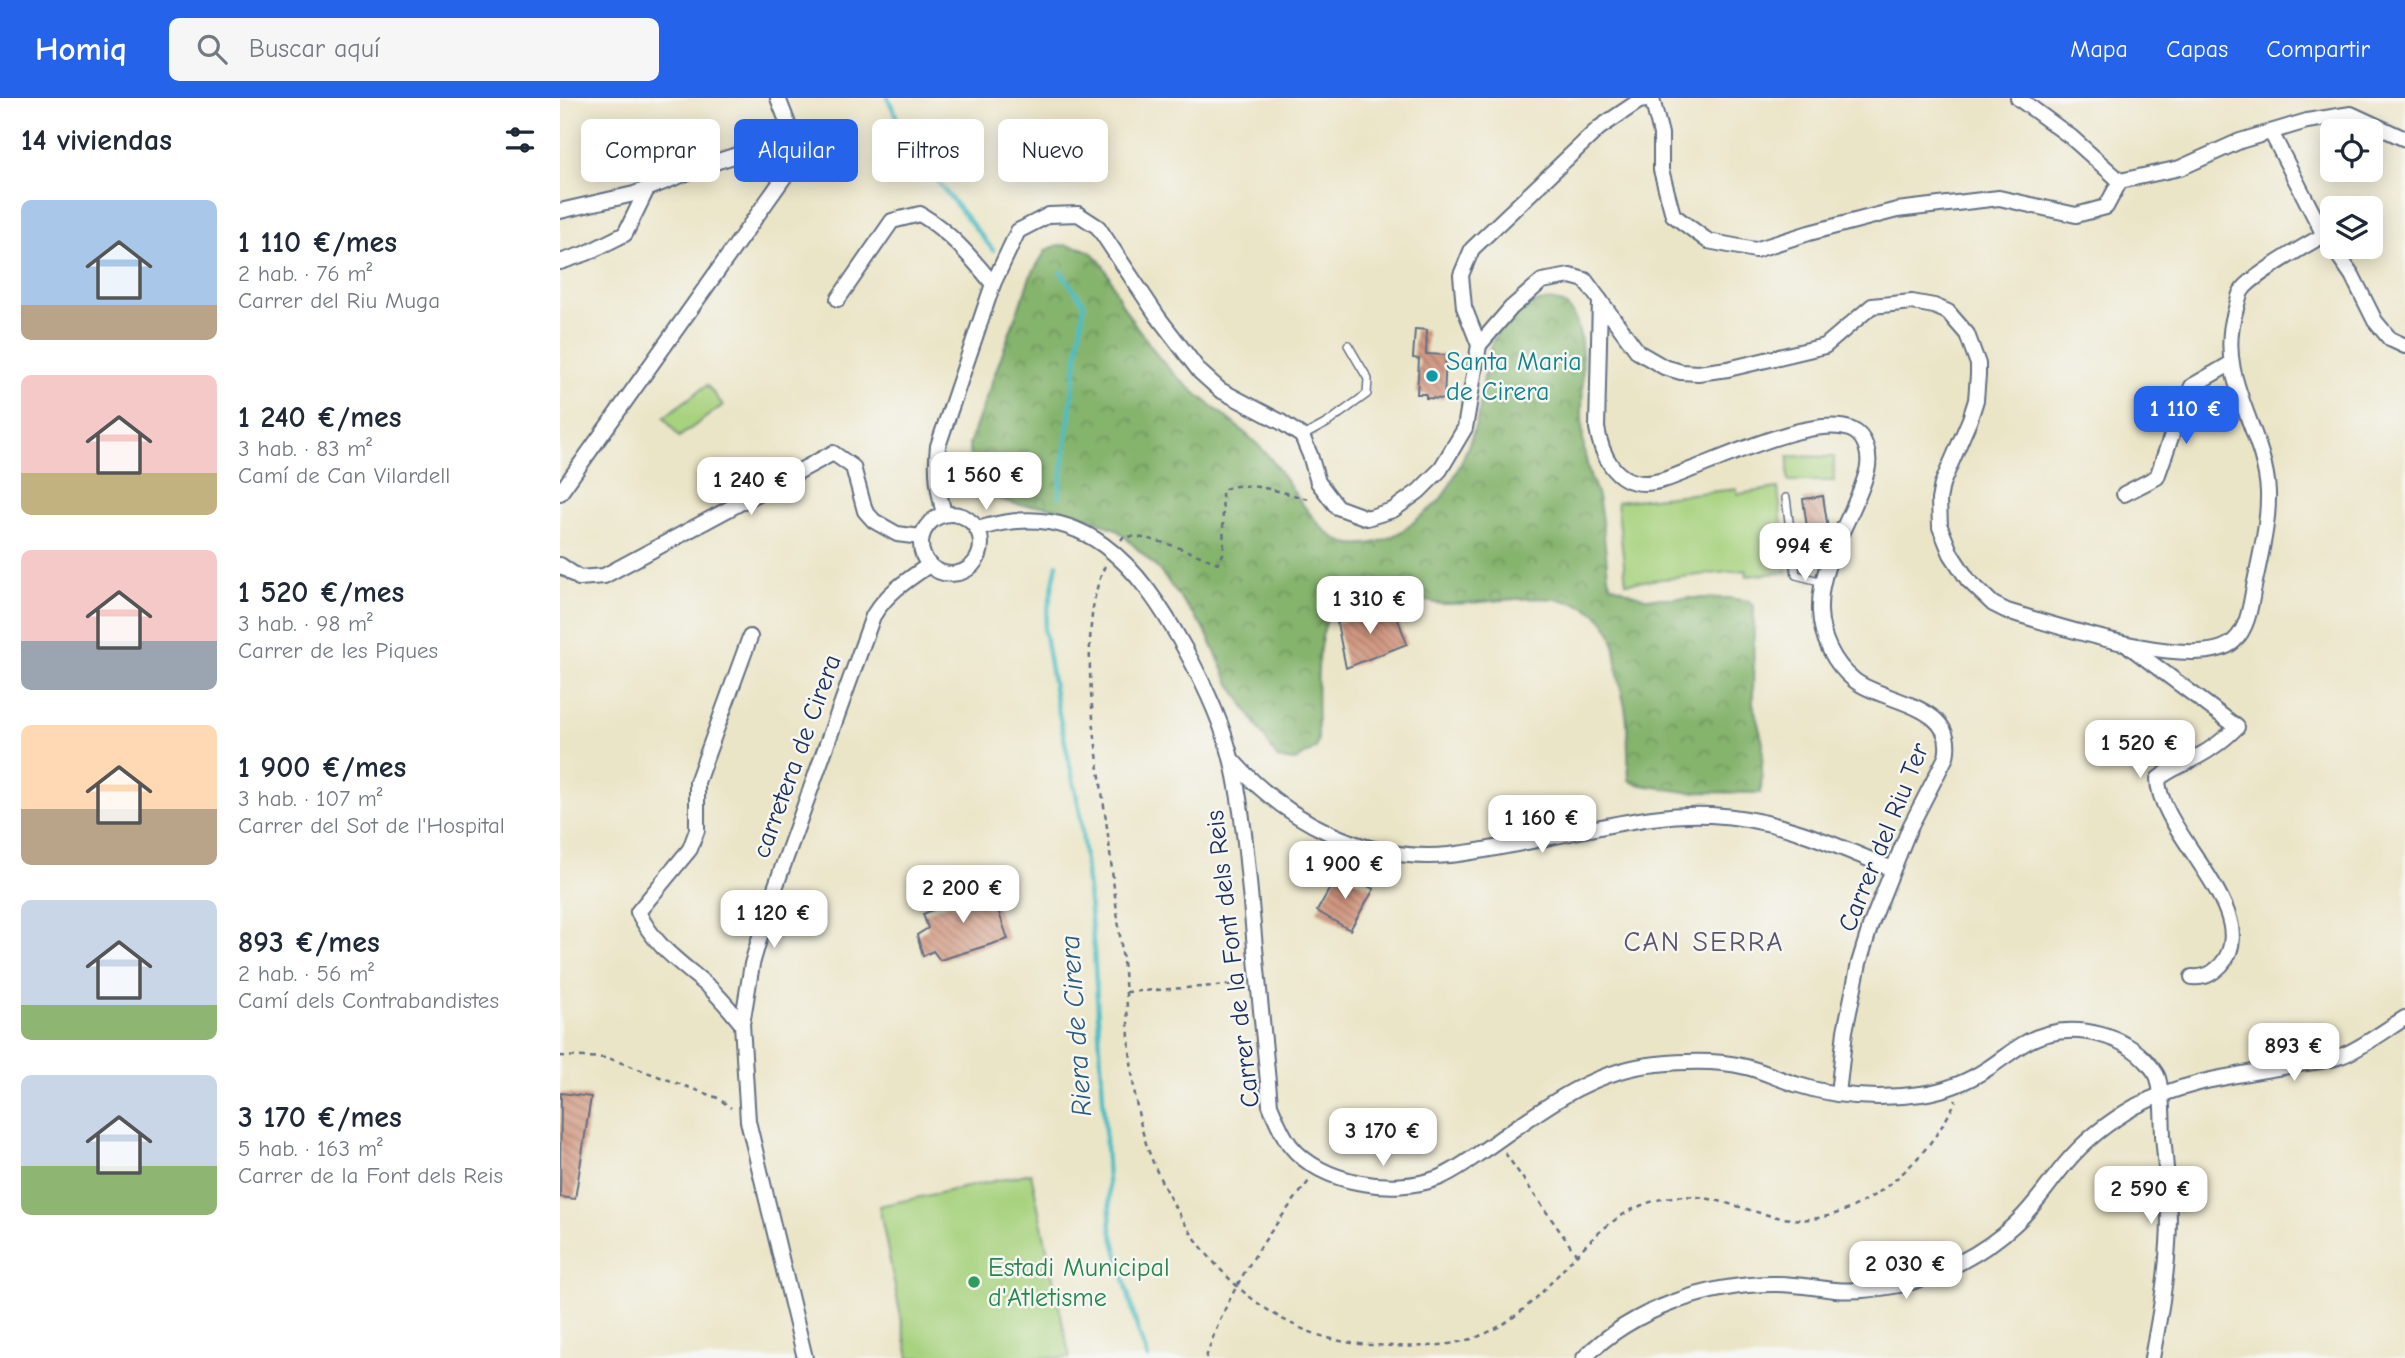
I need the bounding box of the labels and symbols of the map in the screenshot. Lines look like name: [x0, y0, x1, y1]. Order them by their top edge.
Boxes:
place label: Santa Maria de Cirera: [1446, 347, 1582, 407]
marker: Santa Maria de Cirera: [1424, 368, 1440, 384]
pin: 1 110 €: [2121, 386, 2251, 446]
pin: 1 560 €: [921, 452, 1051, 512]
pin: 1 240 €: [686, 458, 816, 517]
pin: 994 €: [1756, 524, 1854, 583]
pin: 1 310 €: [1305, 576, 1435, 636]
street label: carretera de Cirera: [746, 651, 848, 862]
pin: 1 520 €: [2075, 720, 2205, 780]
street label: Carrer del Riu Ter: [1832, 738, 1936, 936]
pin: 1 160 €: [1477, 796, 1607, 855]
street label: Carrer de la Font dels Reis: [1200, 808, 1266, 1109]
pin: 1 900 €: [1280, 842, 1410, 901]
pin: 2 200 €: [898, 866, 1028, 925]
pin: 1 120 €: [709, 890, 839, 950]
district label: CAN SERRA: [1623, 926, 1785, 958]
water label: Riera de Cirera: [1054, 934, 1098, 1118]
pin: 893 €: [2245, 1024, 2343, 1083]
pin: 3 170 €: [1318, 1108, 1448, 1168]
pin: 2 590 €: [2086, 1166, 2216, 1226]
pin: 2 030 €: [1841, 1242, 1971, 1301]
place label: Estadi Municipal d'Atletisme: [988, 1253, 1170, 1313]
marker: Estadi Municipal d'Atletisme: [966, 1274, 982, 1290]

